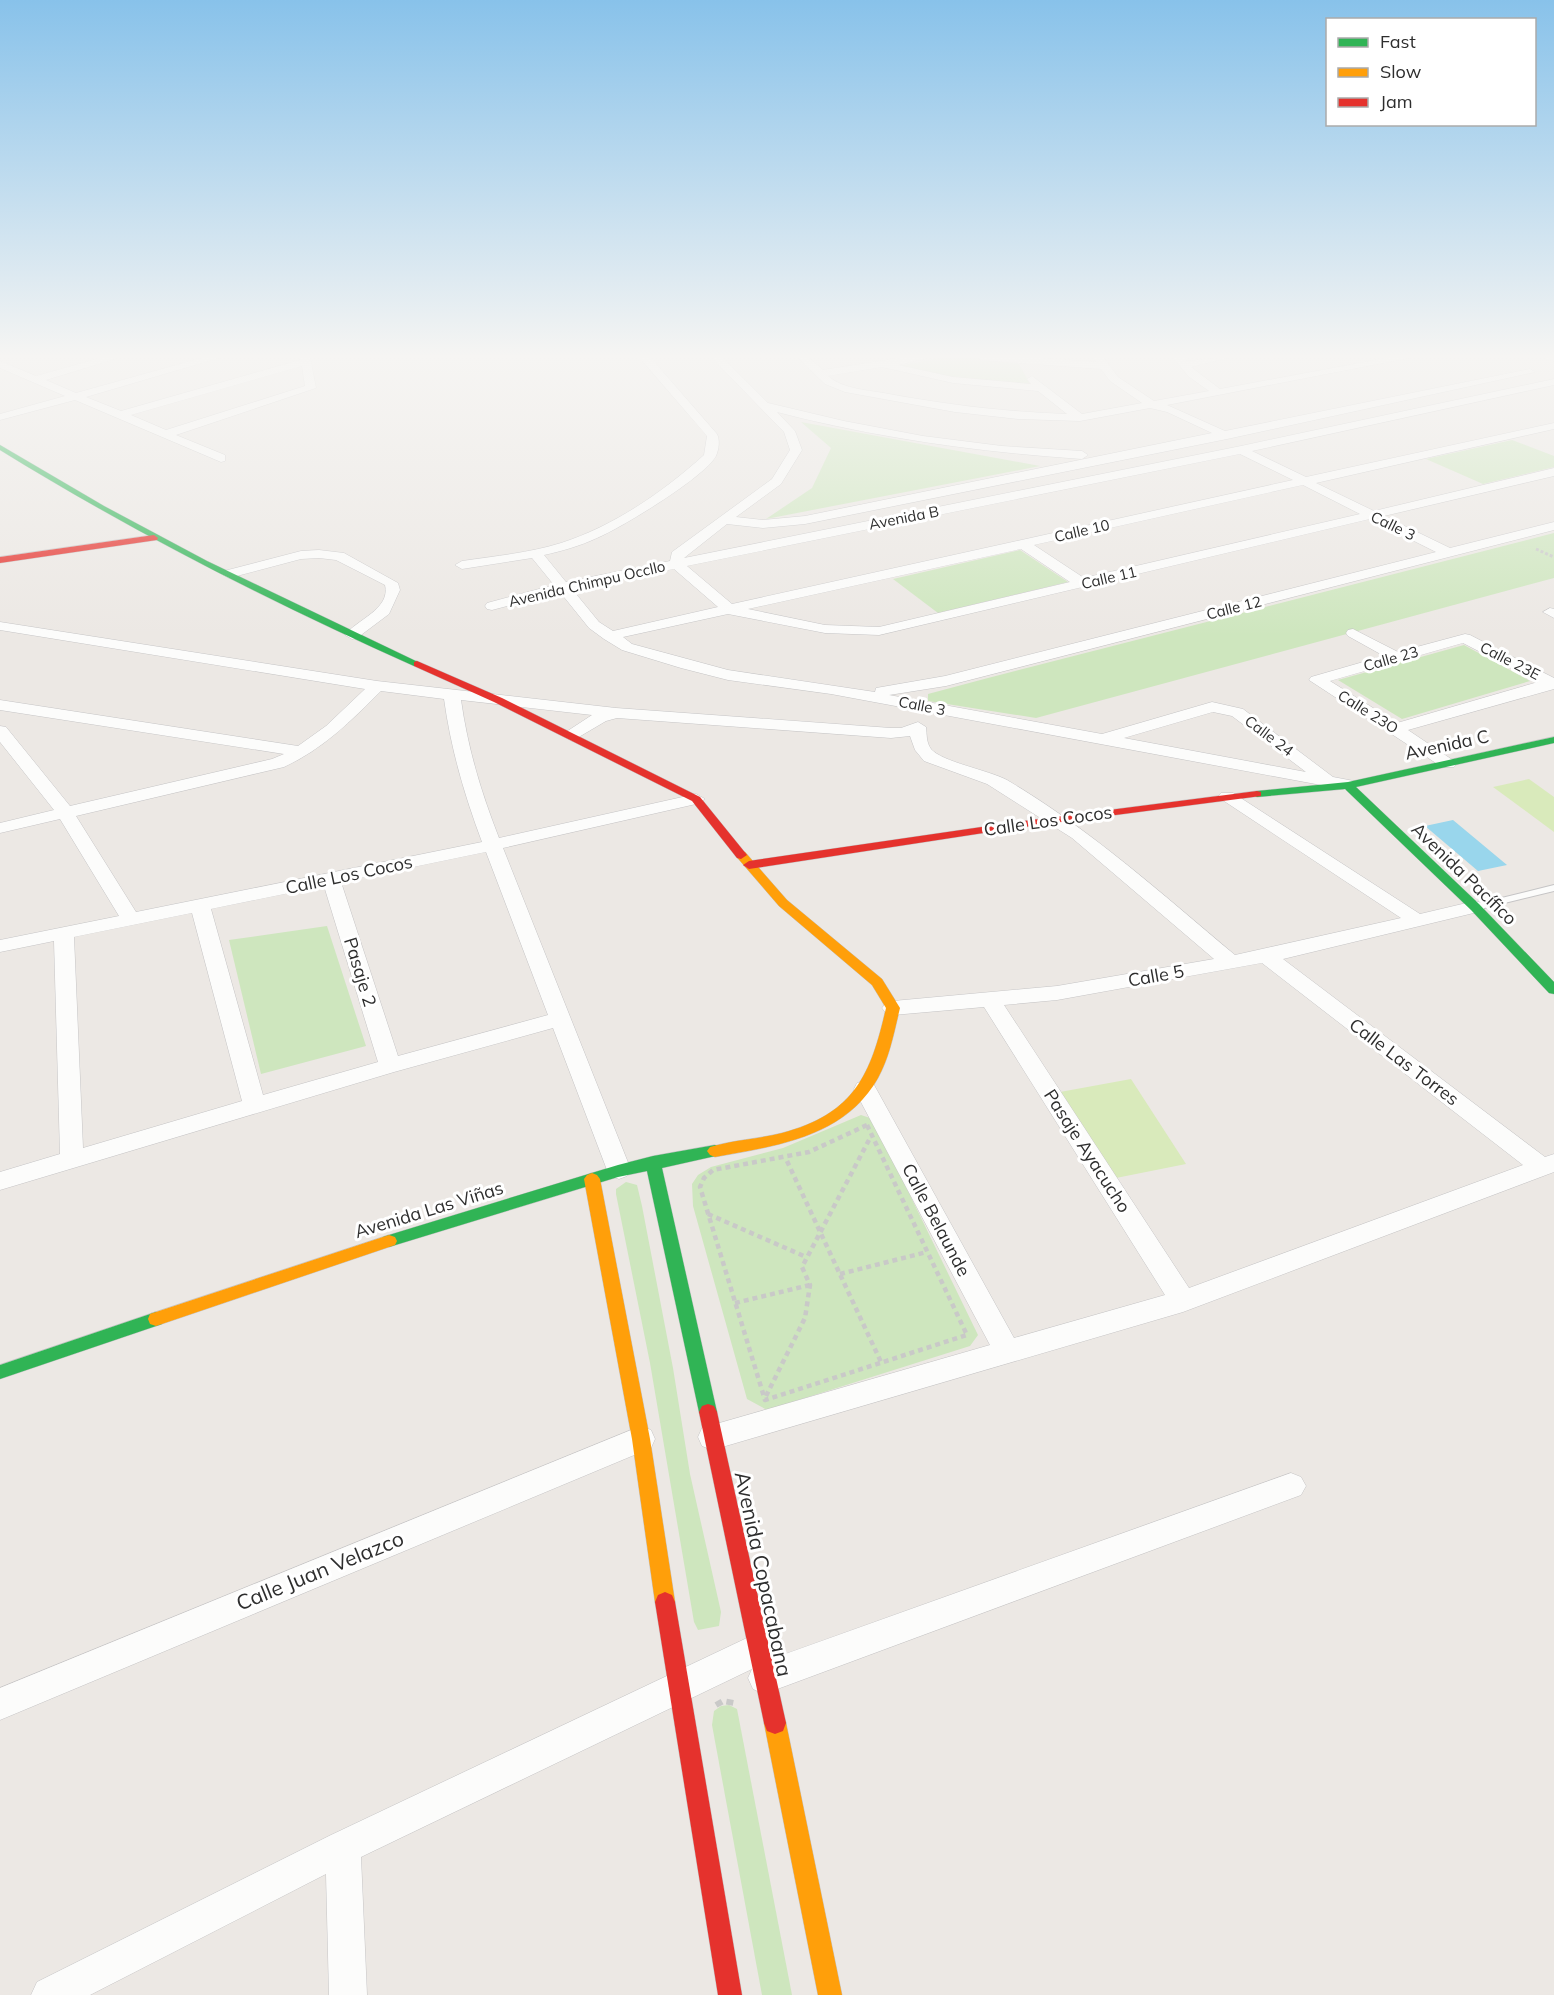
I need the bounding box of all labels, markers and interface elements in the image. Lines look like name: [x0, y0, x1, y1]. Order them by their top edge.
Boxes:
legend: [1326, 18, 1536, 126]
text: Fast: [1380, 30, 1416, 53]
text: Slow: [1380, 60, 1422, 83]
text: Jam: [1380, 90, 1413, 113]
street label: Avenida B: [867, 501, 941, 534]
street label: Calle 3: [1368, 507, 1419, 544]
street label: Calle 10: [1052, 515, 1111, 546]
street label: Avenida Chimpu Occllo: [507, 556, 667, 611]
street label: Calle 11: [1079, 562, 1138, 593]
street label: Calle 12: [1204, 591, 1263, 624]
street label: Calle 23E: [1477, 637, 1544, 684]
street label: Calle 23: [1361, 642, 1421, 675]
street label: Calle 23O: [1334, 686, 1402, 738]
street label: Calle 3: [897, 692, 947, 719]
street label: Calle 24: [1241, 711, 1297, 760]
street label: Avenida C: [1403, 724, 1491, 765]
street label: Calle Los Cocos: [982, 800, 1114, 841]
street label: Avenida Pacífico: [1407, 818, 1522, 930]
street label: Calle Los Cocos: [283, 850, 415, 899]
street label: Pasaje 2: [339, 934, 382, 1009]
street label: Calle 5: [1126, 959, 1186, 992]
street label: Calle Las Torres: [1345, 1013, 1464, 1110]
street label: Pasaje Ayacucho: [1039, 1085, 1136, 1217]
street label: Calle Belaunde: [897, 1159, 976, 1280]
street label: Avenida Las Viñas: [352, 1176, 506, 1243]
street label: Avenida Copacabana: [730, 1469, 798, 1679]
street label: Calle Juan Velazco: [232, 1525, 407, 1616]

